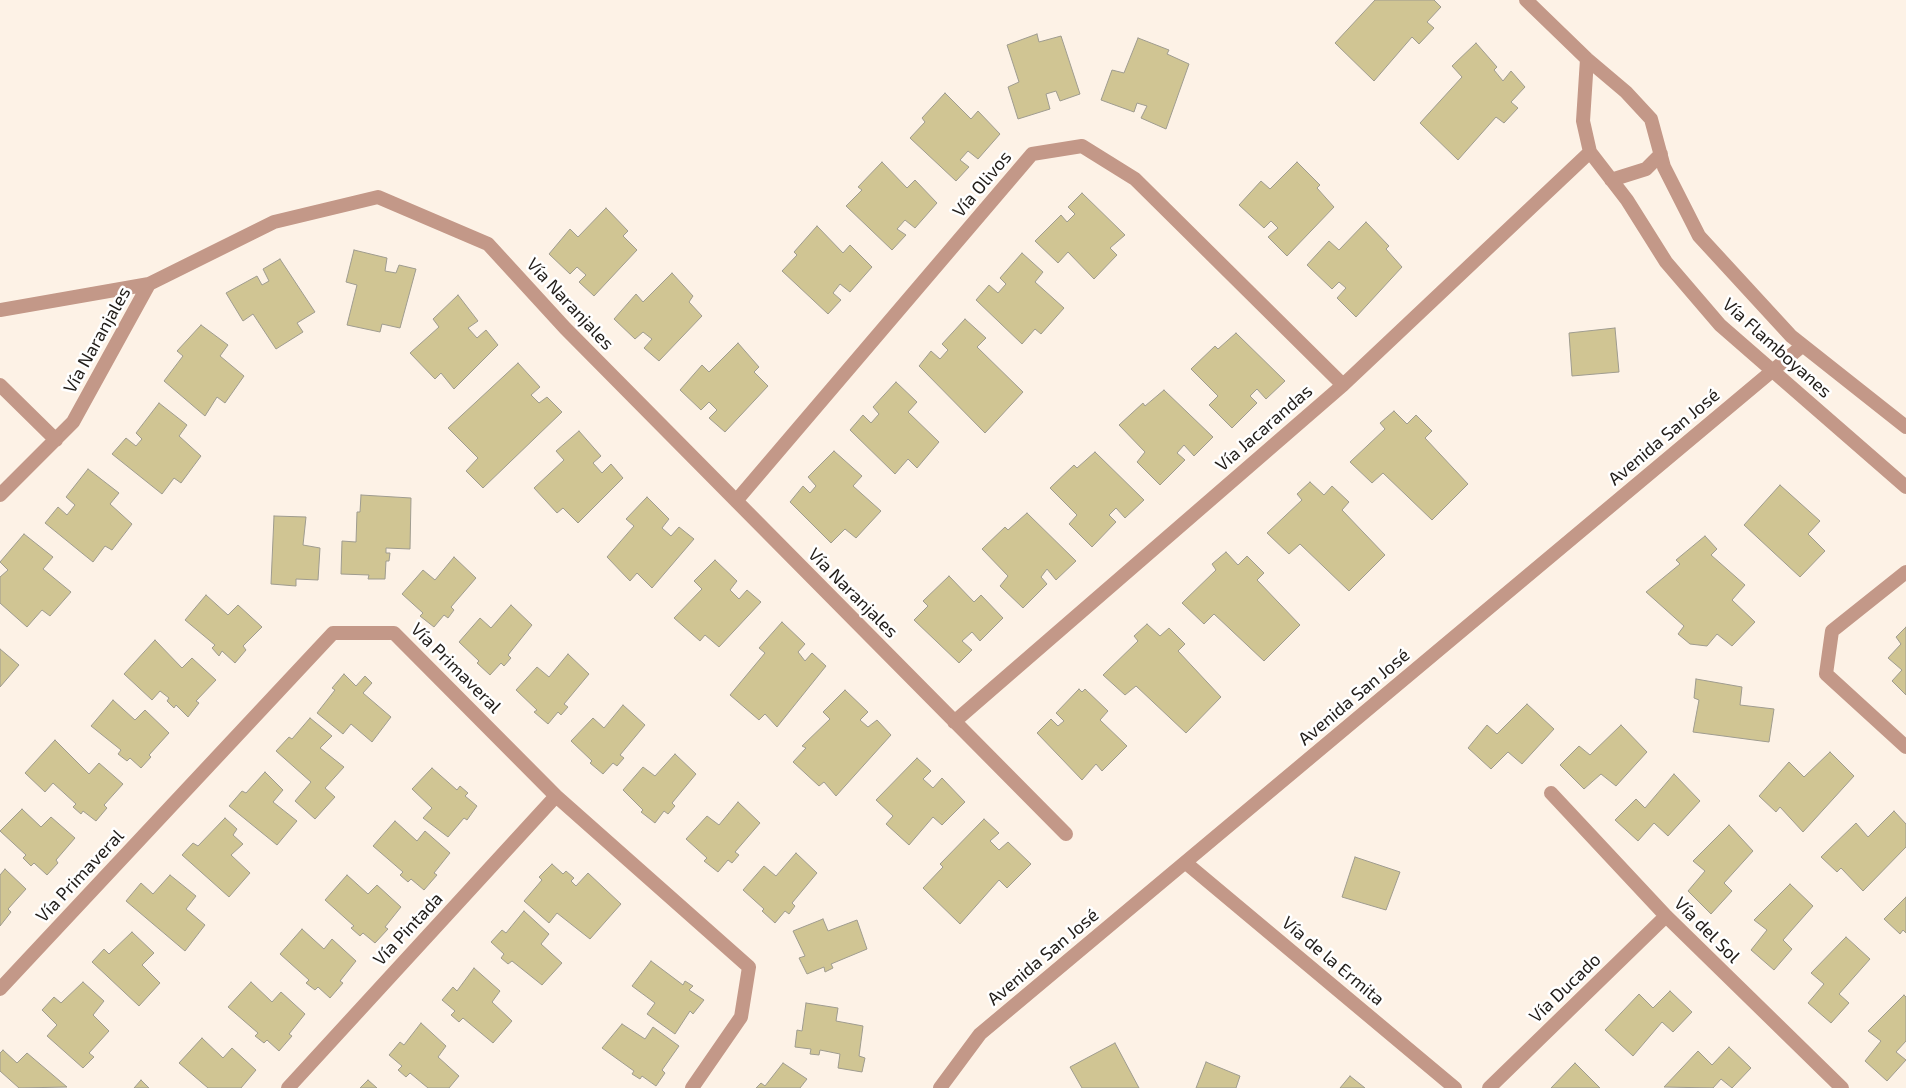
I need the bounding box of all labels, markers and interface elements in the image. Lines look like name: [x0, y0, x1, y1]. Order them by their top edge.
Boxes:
street label: Vía Olivos: [948, 146, 1016, 222]
street label: Vía Naranjales: [522, 253, 618, 355]
street label: Vía Naranjales: [59, 283, 135, 397]
street label: Vía Flamboyanes: [1718, 293, 1836, 403]
street label: Vía Jacarandas: [1211, 380, 1317, 476]
street label: Avenida San José: [1604, 384, 1724, 490]
street label: Vía Naranjales: [804, 544, 902, 642]
street label: Vía Primaveral: [406, 618, 506, 718]
street label: Avenida San José: [1294, 644, 1414, 750]
street label: Vía Primaveral: [32, 825, 128, 927]
street label: Vía Pintada: [369, 888, 447, 970]
street label: Vía del Sol: [1670, 893, 1744, 967]
street label: Avenida San José: [983, 904, 1103, 1010]
street label: Vía de la Ermita: [1277, 912, 1389, 1010]
street label: Vía Ducado: [1525, 949, 1605, 1027]

